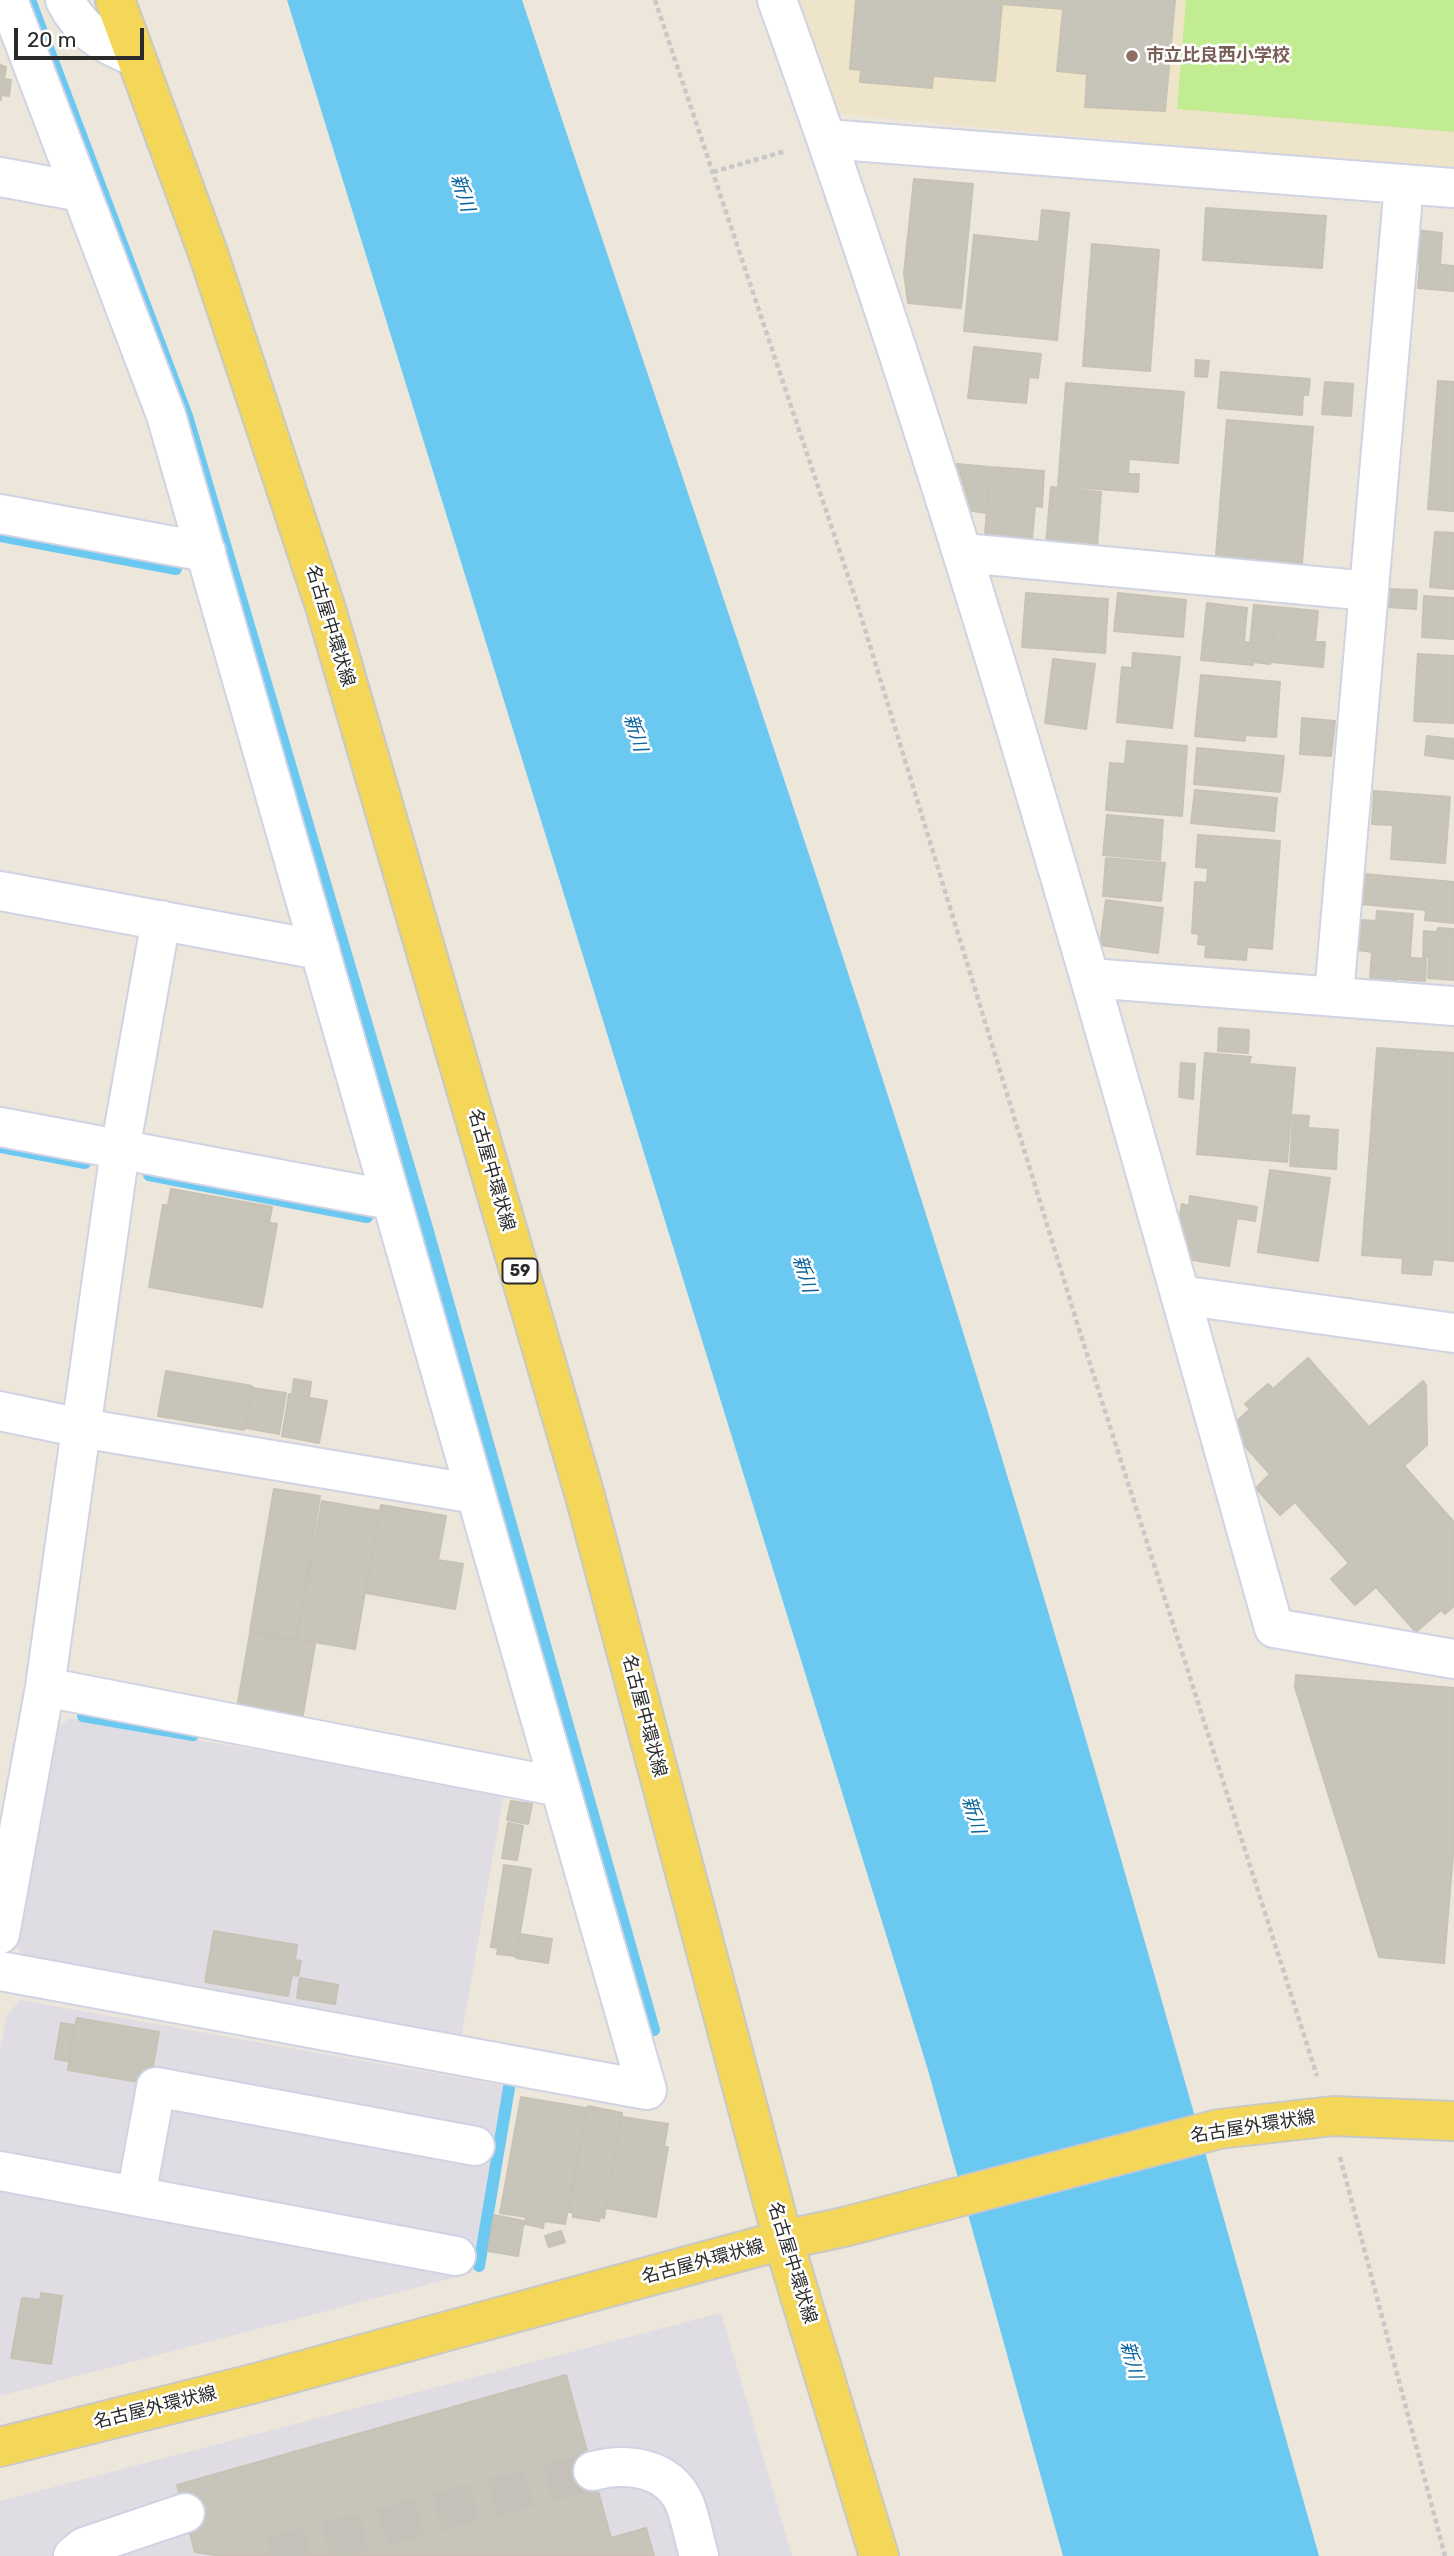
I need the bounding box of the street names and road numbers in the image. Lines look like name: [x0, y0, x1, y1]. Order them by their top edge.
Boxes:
street label: 名古屋中環状線: [301, 563, 359, 689]
street label: 名古屋中環状線: [463, 1106, 519, 1234]
road number: 59: [503, 1259, 538, 1284]
street label: 名古屋中環状線: [617, 1652, 671, 1780]
street label: 名古屋外環状線: [1189, 2106, 1317, 2148]
street label: 名古屋中環状線: [763, 2200, 821, 2326]
street label: 名古屋外環状線: [639, 2235, 767, 2289]
street label: 名古屋外環状線: [91, 2382, 219, 2434]

